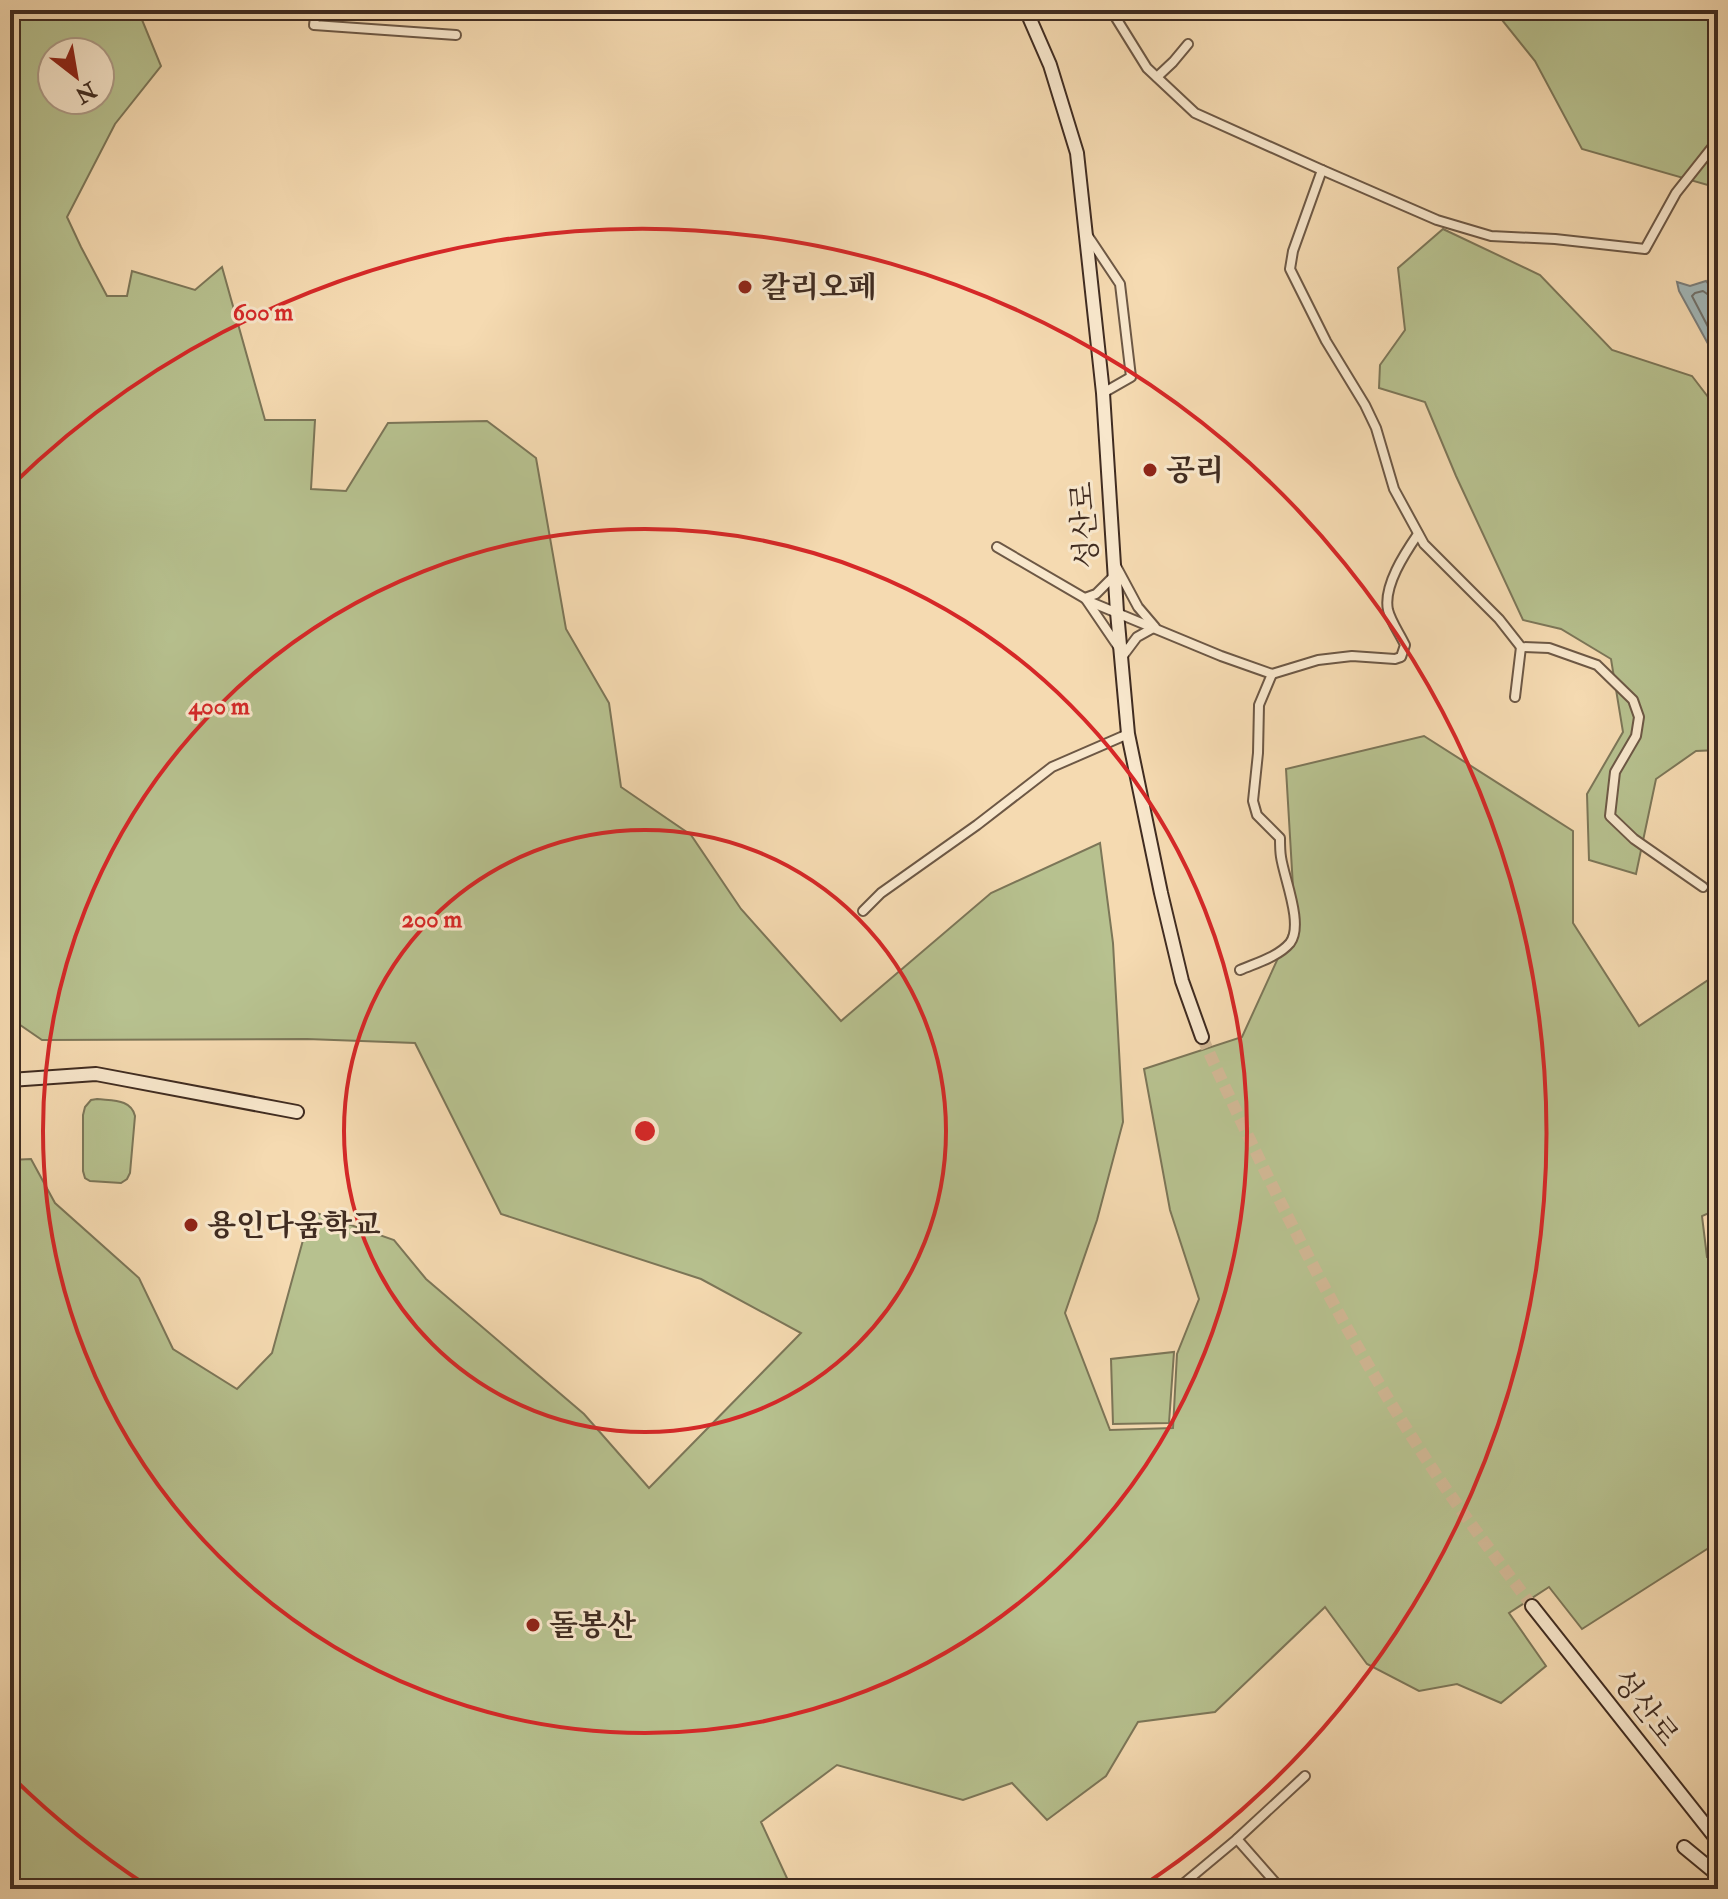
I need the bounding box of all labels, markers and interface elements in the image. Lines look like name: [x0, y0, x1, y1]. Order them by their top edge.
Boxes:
north arrow: [36, 36, 116, 116]
text: N: [70, 75, 102, 110]
place label: 칼리오페: [761, 269, 877, 306]
marker: 칼리오페: [736, 278, 754, 296]
text: 600 m: [233, 297, 294, 328]
place label: 공리: [1166, 452, 1224, 489]
marker: 공리: [1141, 461, 1159, 479]
street label: 성산로: [1064, 480, 1106, 570]
text: 400 m: [187, 691, 250, 722]
text: 200 m: [402, 904, 463, 935]
centre of rings: [631, 1117, 659, 1145]
place label: 용인다움학교: [207, 1207, 381, 1244]
marker: 용인다움학교: [182, 1216, 200, 1234]
place label: 돌봉산: [549, 1607, 636, 1644]
marker: 돌봉산: [524, 1616, 542, 1634]
street label: 성산로: [1604, 1662, 1686, 1754]

